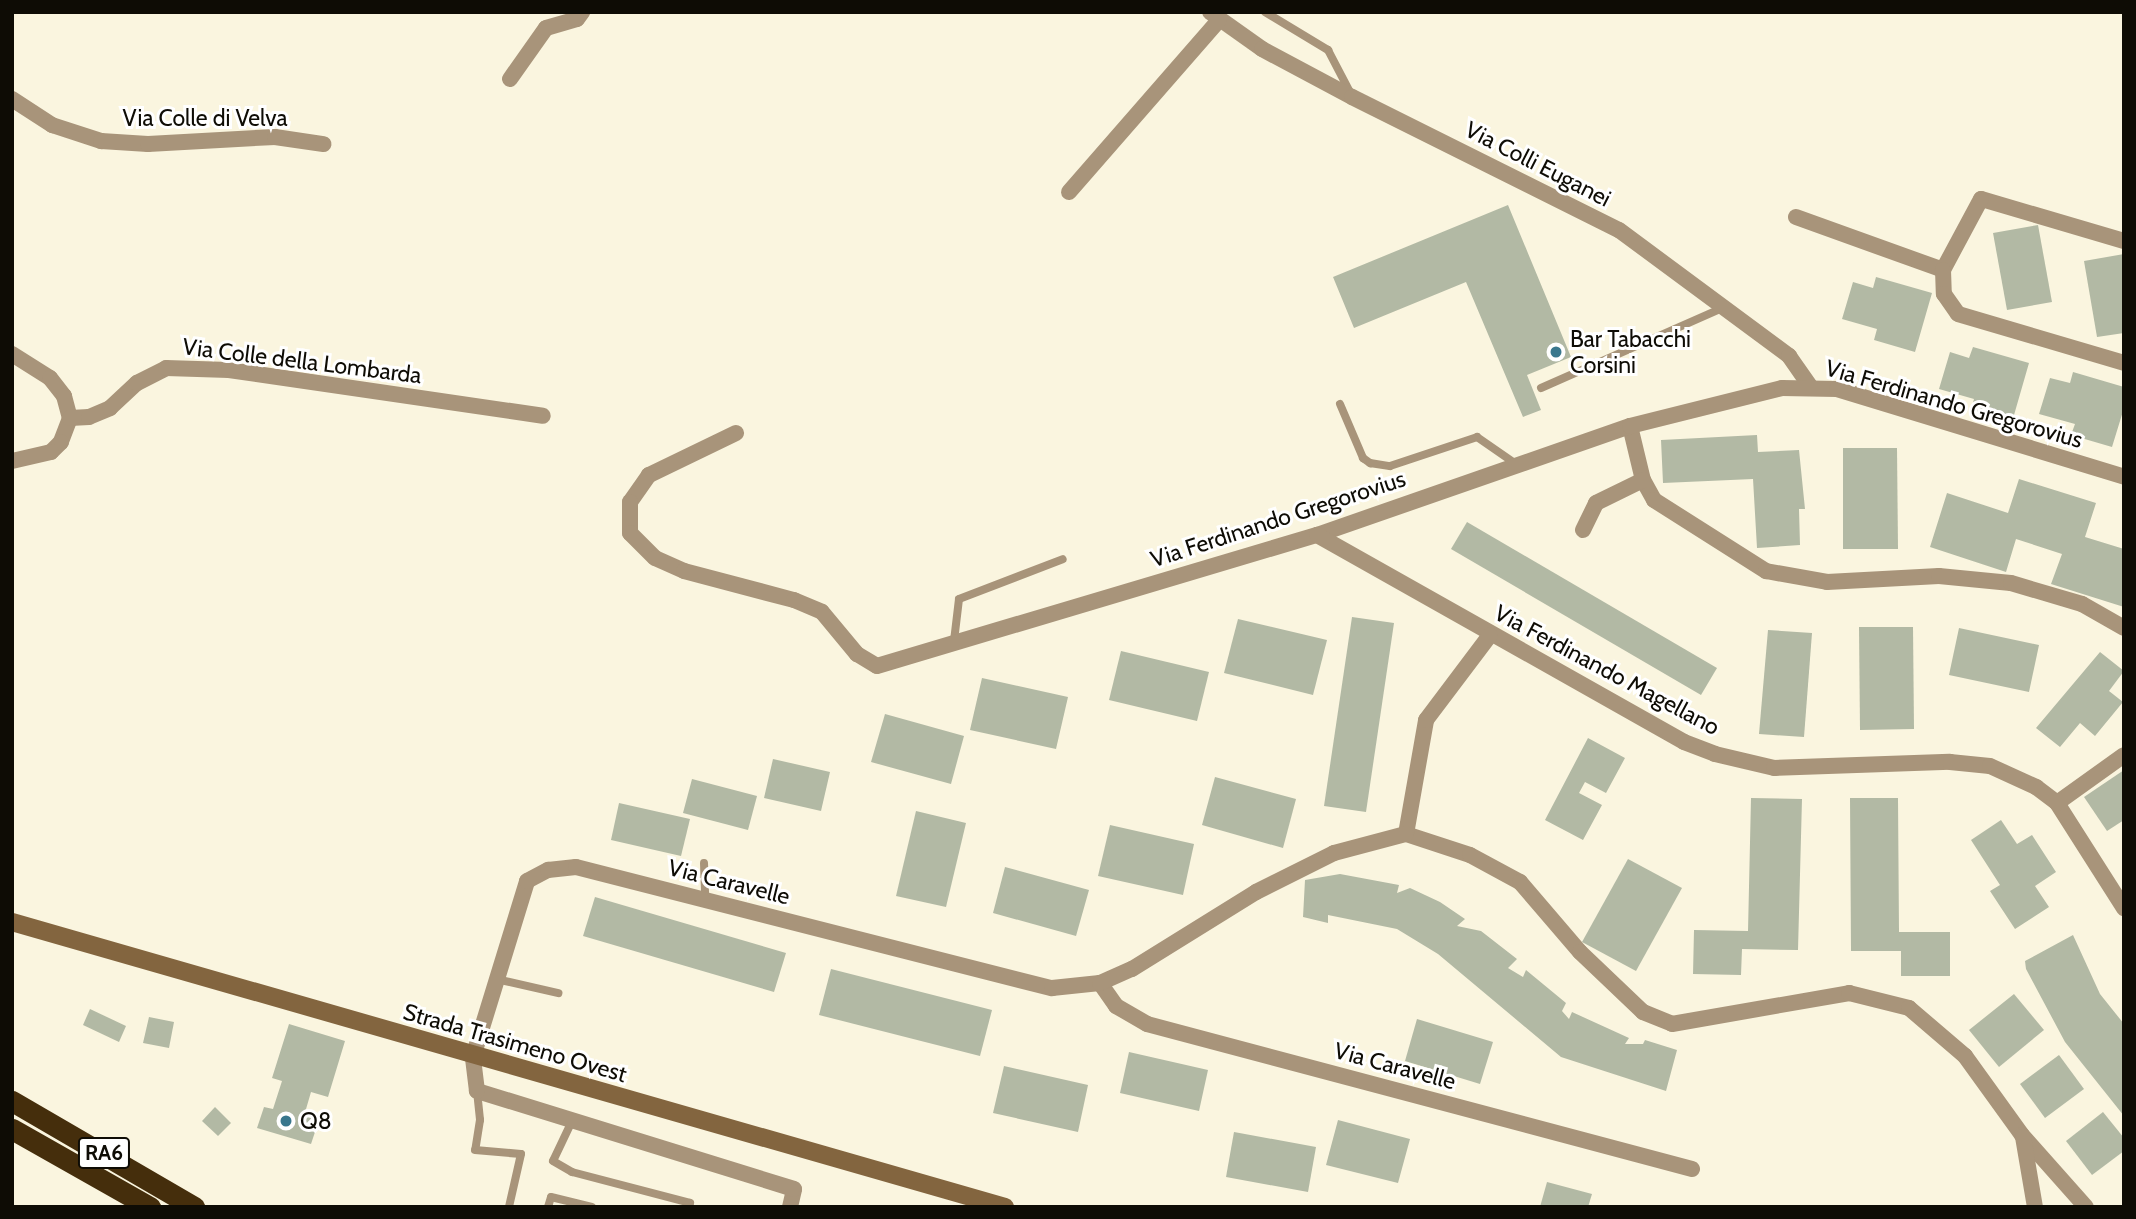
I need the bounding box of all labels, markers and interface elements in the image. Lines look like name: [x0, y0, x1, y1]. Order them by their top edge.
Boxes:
street label: Via Colle di Velva: [122, 104, 288, 132]
street label: Via Colli Euganei: [1460, 115, 1616, 213]
place label: Bar Tabacchi Corsini: [1570, 325, 1691, 379]
street label: Via Colle della Lombarda: [181, 333, 423, 389]
marker: Bar Tabacchi Corsini: [1548, 344, 1564, 360]
street label: Via Ferdinando Gregorovius: [1822, 354, 2086, 454]
street label: Via Ferdinando Gregorovius: [1147, 465, 1409, 573]
street label: Via Ferdinando Magellano: [1490, 599, 1724, 741]
street label: Via Caravelle: [665, 854, 793, 910]
street label: Strada Trasimeno Ovest: [400, 998, 630, 1088]
street label: Via Caravelle: [1331, 1037, 1459, 1095]
place label: Q8: [300, 1107, 332, 1135]
marker: Q8: [278, 1113, 294, 1129]
road number: RA6: [78, 1136, 130, 1170]

